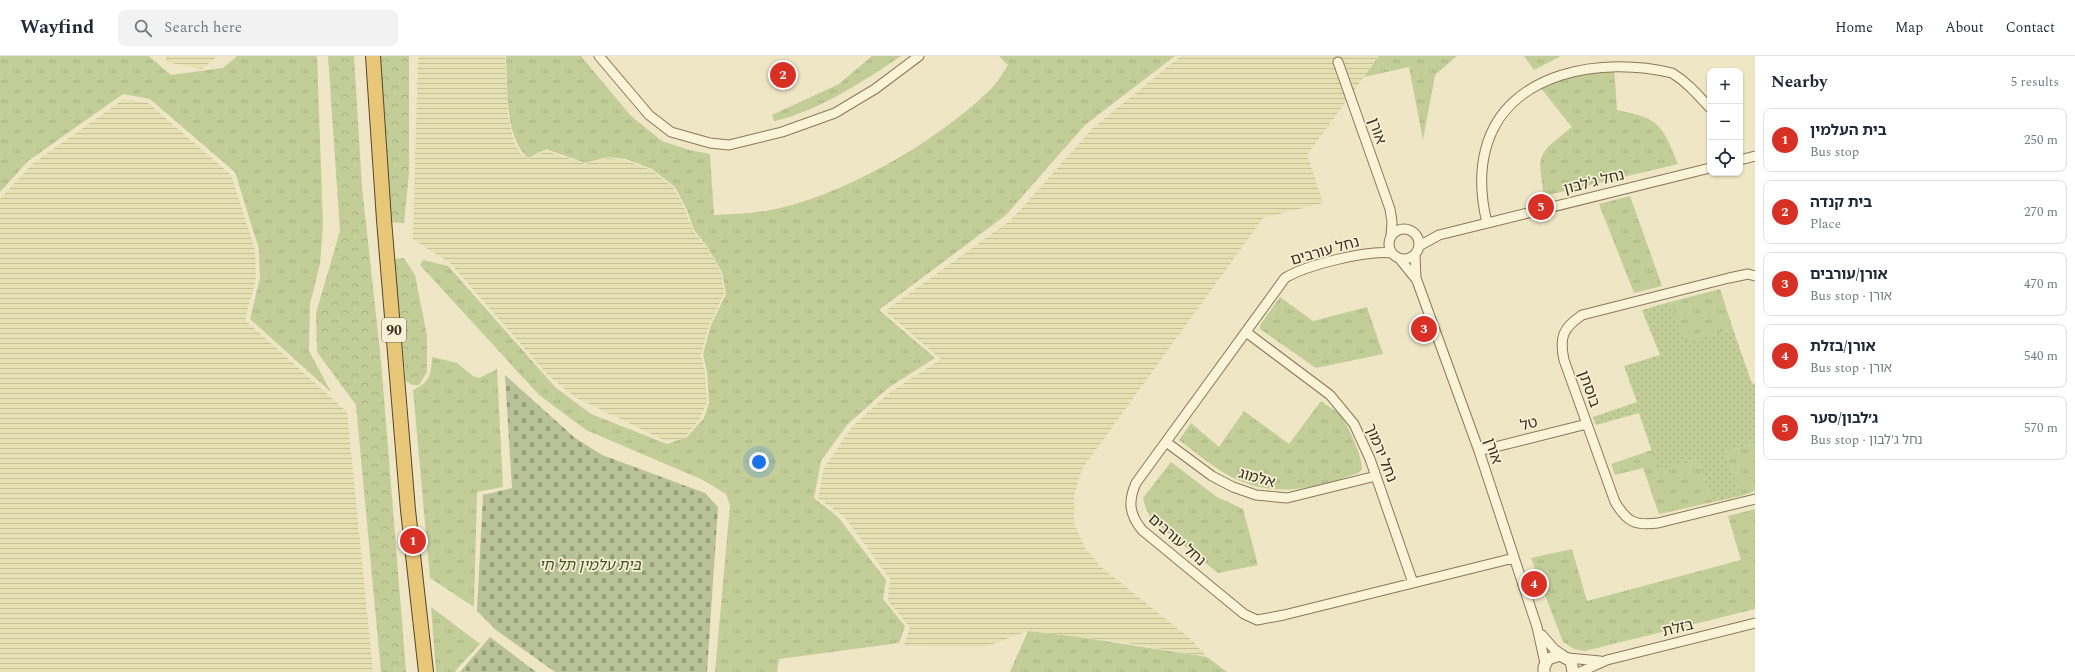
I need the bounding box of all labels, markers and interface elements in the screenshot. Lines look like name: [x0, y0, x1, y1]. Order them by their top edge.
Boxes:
search box: [118, 10, 398, 46]
text: Wayfind: [20, 13, 94, 42]
text: Search here: [164, 16, 242, 39]
icon: search: [132, 17, 154, 39]
text: Home: [1835, 17, 1873, 38]
text: Map: [1895, 17, 1923, 38]
text: About: [1945, 17, 1984, 38]
text: Contact: [2006, 17, 2055, 38]
pin: 2: [770, 60, 796, 90]
map controls: [1707, 68, 1743, 176]
button: +: [1707, 68, 1743, 104]
text: Nearby: [1771, 69, 1827, 95]
text: 5 results: [2011, 72, 2059, 92]
button: −: [1707, 104, 1743, 140]
street label: אורן: [1362, 115, 1392, 147]
text: בית העלמין: [1810, 119, 1887, 142]
text: 1: [1781, 130, 1789, 150]
text: 250 m: [2024, 130, 2058, 150]
button: locate: [1707, 140, 1743, 176]
text: Bus stop: [1810, 142, 1859, 162]
street label: נחל ג'לבון: [1561, 163, 1627, 201]
text: בית קנדה: [1810, 191, 1872, 214]
pin: 5: [1528, 192, 1554, 222]
text: 2: [1781, 202, 1789, 222]
text: 270 m: [2024, 202, 2058, 222]
text: Place: [1810, 214, 1841, 234]
street label: נחל עורבים: [1288, 230, 1362, 272]
text: אורן/עורבים: [1810, 263, 1888, 286]
text: 3: [1781, 274, 1789, 294]
text: 470 m: [2024, 274, 2058, 294]
text: Bus stop · אורן: [1810, 286, 1892, 306]
pin: 3: [1411, 314, 1437, 344]
road number: 90: [382, 318, 406, 342]
text: אורן/בזלת: [1810, 335, 1876, 358]
text: 4: [1781, 346, 1789, 366]
text: 540 m: [2024, 346, 2058, 366]
text: Bus stop · אורן: [1810, 358, 1892, 378]
street label: בוסתן: [1572, 367, 1606, 411]
text: ג׳לבון/סער: [1810, 407, 1878, 430]
street label: טל: [1518, 411, 1540, 437]
text: 5: [1781, 418, 1789, 438]
text: 570 m: [2024, 418, 2058, 438]
street label: נחל ירמוך: [1359, 420, 1403, 486]
text: Bus stop · נחל ג'לבון: [1810, 430, 1923, 450]
street label: אורן: [1478, 435, 1508, 467]
your location: [749, 452, 769, 472]
street label: אלמוג: [1236, 462, 1278, 494]
street label: נחל עורבים: [1143, 508, 1211, 572]
pin: 1: [400, 526, 426, 556]
park label: בית עלמין תל חי: [539, 554, 641, 577]
pin: 4: [1521, 569, 1547, 599]
street label: בזלת: [1660, 613, 1696, 643]

